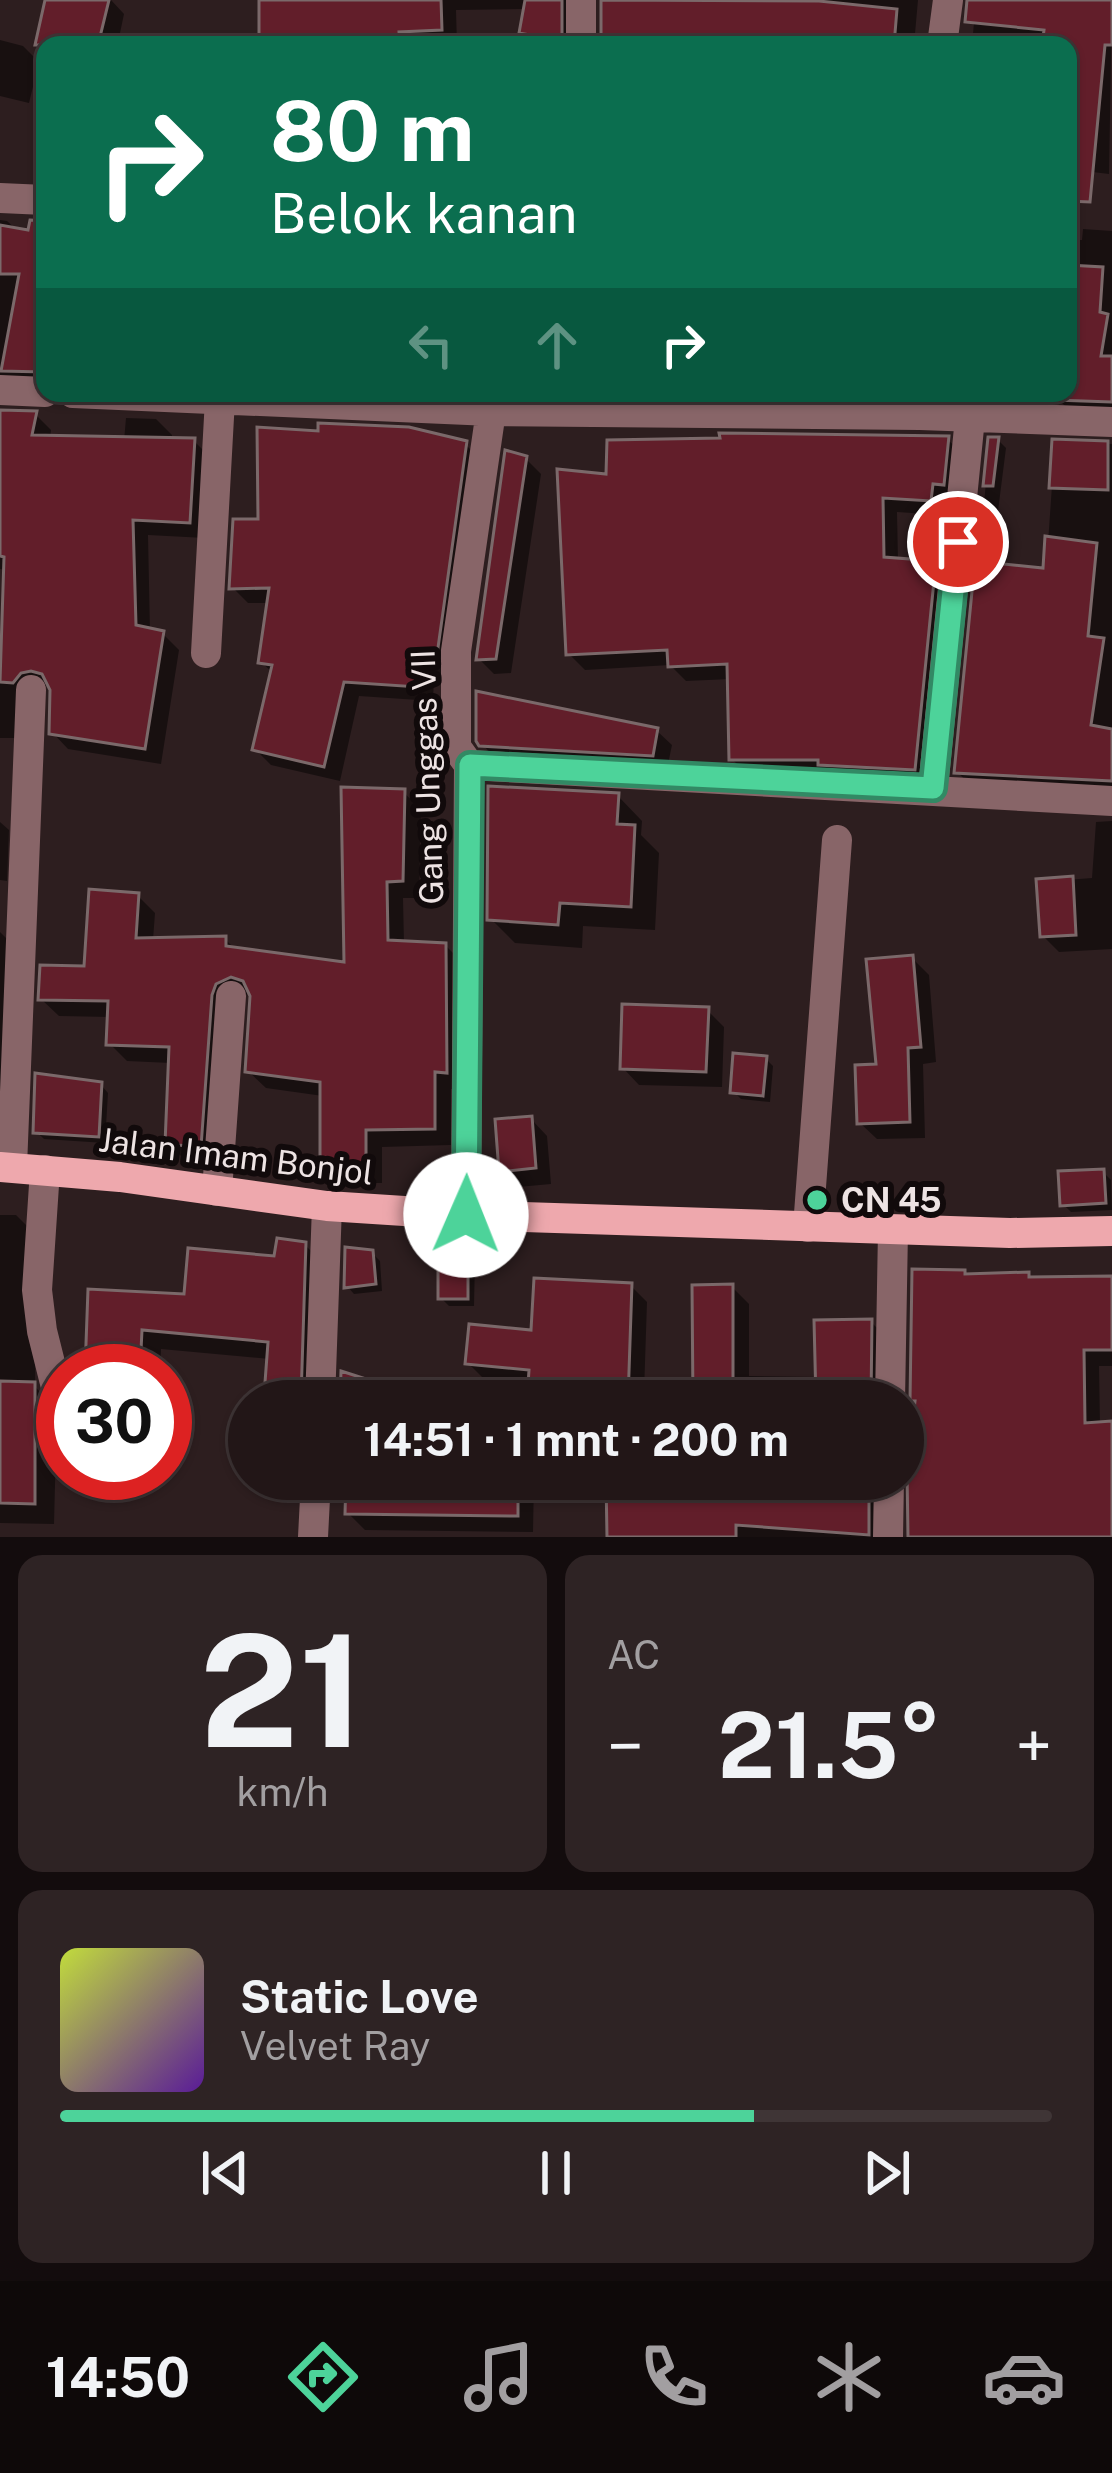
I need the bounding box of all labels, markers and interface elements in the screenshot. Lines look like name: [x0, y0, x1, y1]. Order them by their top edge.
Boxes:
text: 80 m: [270, 81, 474, 180]
icon: right: [72, 84, 228, 240]
text: Belok kanan: [270, 182, 578, 245]
icon: left: [398, 312, 464, 378]
icon: ahead: [524, 312, 590, 378]
icon: right: [650, 312, 716, 378]
pin: [907, 491, 1009, 593]
icon: arrive: [925, 509, 991, 575]
street label: Gang Unggas VII: [404, 649, 450, 905]
street label: Jalan Imam Bonjol: [97, 1120, 375, 1192]
position arrow: [403, 1152, 529, 1278]
place label: CN 45: [841, 1181, 941, 1219]
marker: CN 45: [804, 1187, 830, 1213]
speed limit sign: 30: [36, 1344, 192, 1500]
text: 14:51 · 1 mnt · 200 m: [363, 1413, 789, 1466]
text: 21: [200, 1599, 365, 1782]
text: AC: [607, 1632, 660, 1678]
text: 21.5°: [718, 1692, 941, 1798]
text: −: [607, 1707, 644, 1785]
text: +: [1015, 1707, 1052, 1785]
text: km/h: [237, 1769, 328, 1815]
text: Static Love: [240, 1970, 479, 2023]
text: Velvet Ray: [240, 2023, 430, 2069]
icon: previous: [192, 2140, 258, 2206]
icon: pause: [523, 2140, 589, 2206]
icon: next: [854, 2140, 920, 2206]
icon: directions: [281, 2335, 365, 2419]
icon: music: [457, 2335, 541, 2419]
icon: phone: [632, 2335, 716, 2419]
icon: climate: [807, 2335, 891, 2419]
icon: car: [982, 2335, 1066, 2419]
text: 14:50: [46, 2346, 190, 2409]

